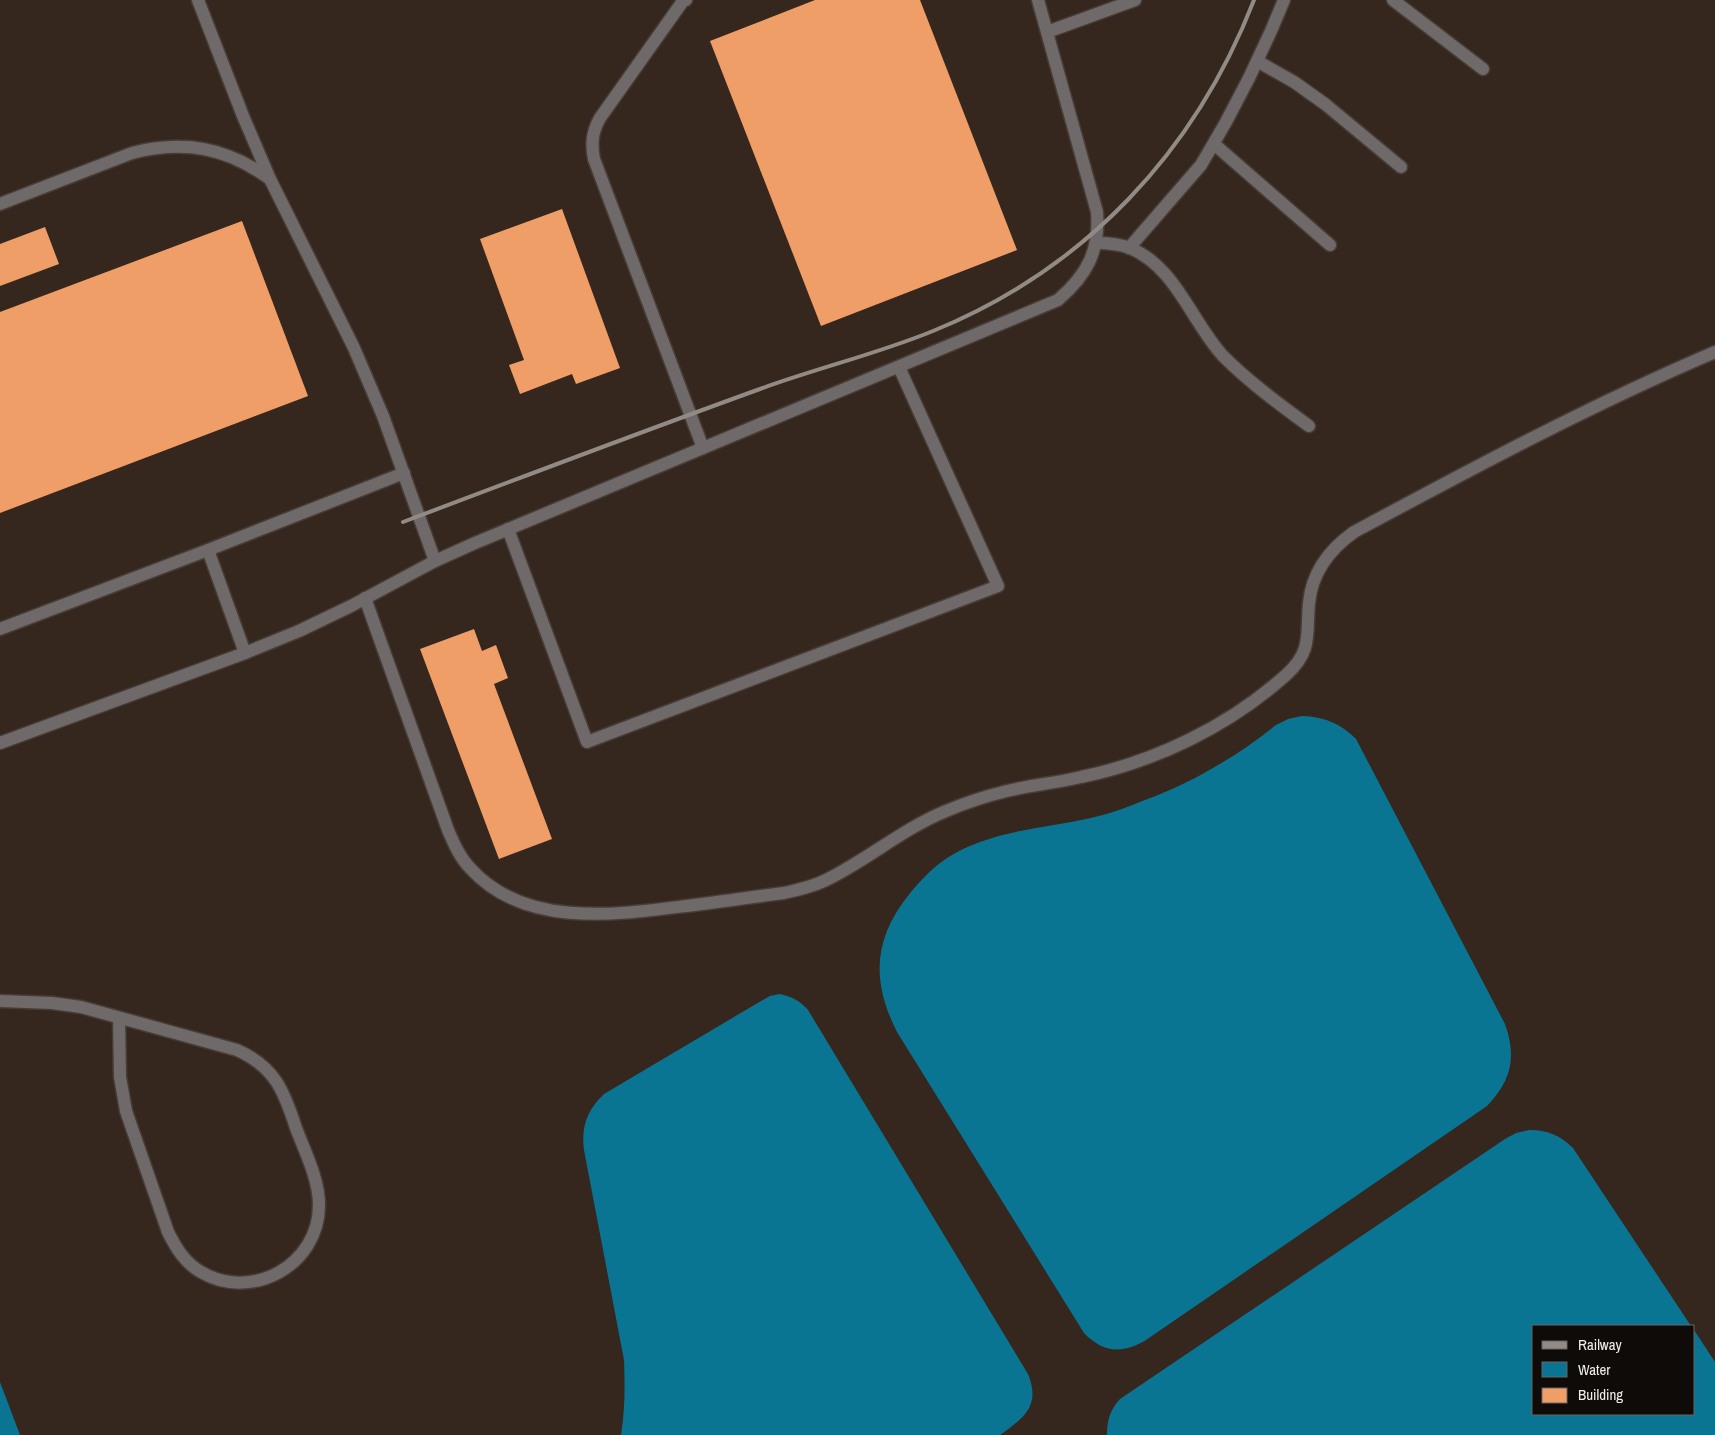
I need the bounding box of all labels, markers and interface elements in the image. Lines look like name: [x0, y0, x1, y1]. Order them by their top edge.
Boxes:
legend: [1532, 1325, 1695, 1415]
text: Railway: [1578, 1334, 1623, 1355]
text: Water: [1578, 1359, 1610, 1380]
text: Building: [1578, 1384, 1623, 1405]

